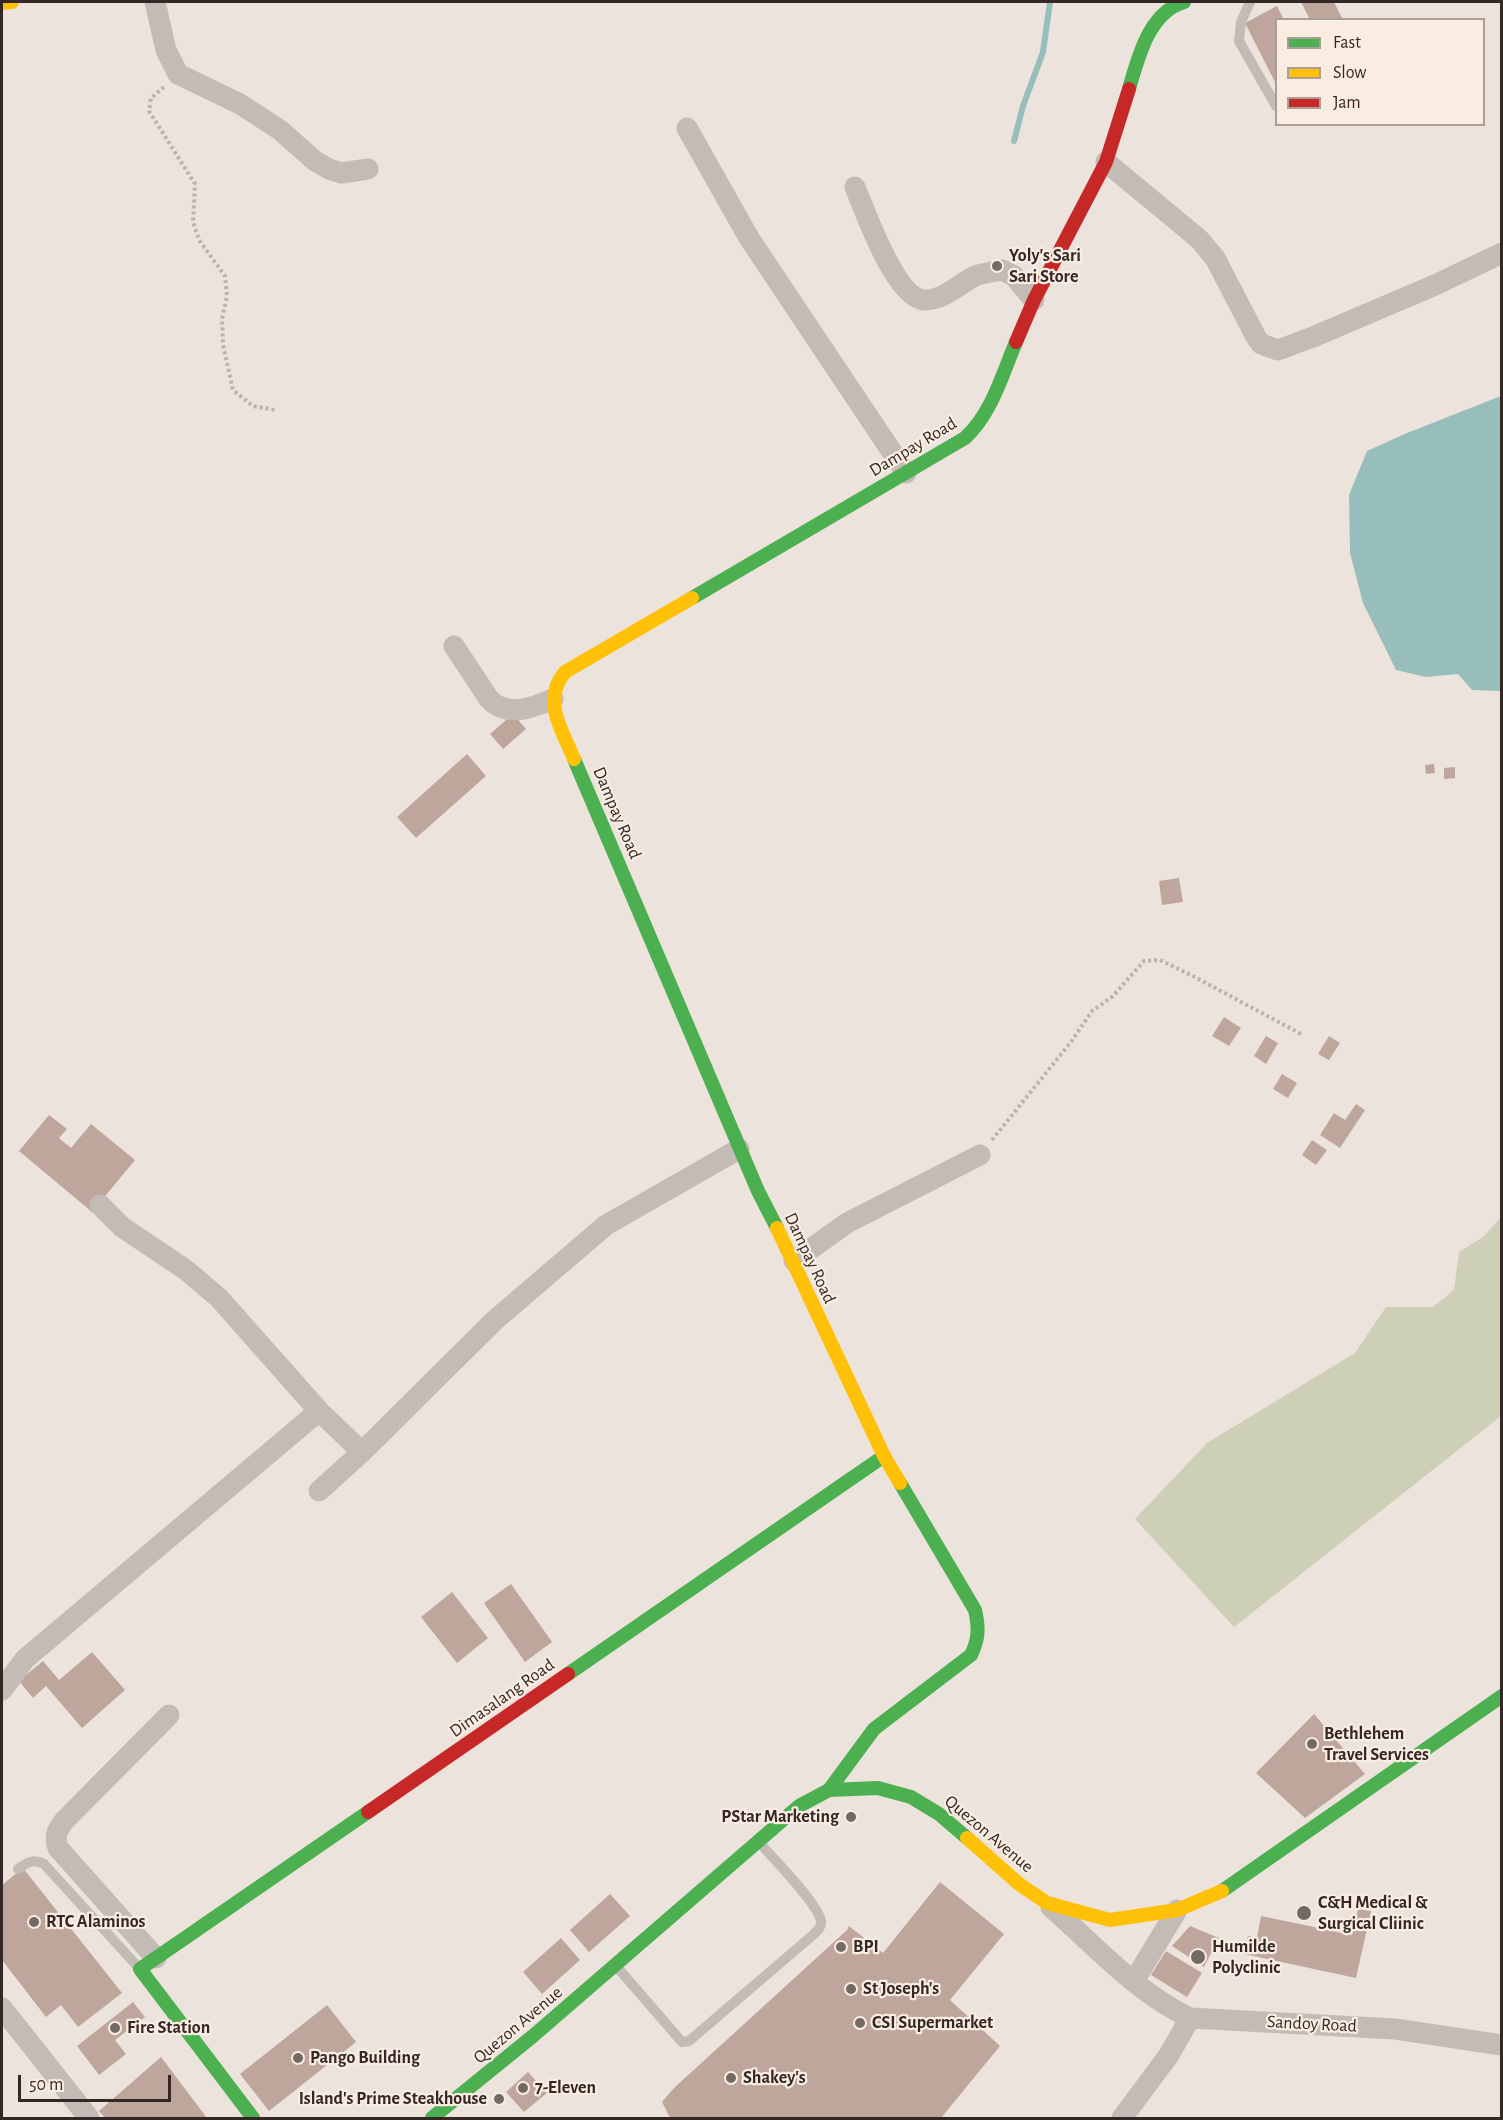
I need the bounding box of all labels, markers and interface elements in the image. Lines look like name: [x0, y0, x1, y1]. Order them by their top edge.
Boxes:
legend: [1275, 18, 1485, 126]
text: Fast: [1333, 34, 1361, 52]
text: Slow: [1333, 64, 1366, 82]
text: Jam: [1333, 94, 1361, 112]
place label: Yoly's Sari Sari Store: [1009, 245, 1081, 288]
marker: Yoly's Sari Sari Store: [990, 259, 1004, 273]
street label: Dampay Road: [865, 413, 961, 481]
street label: Dampay Road: [588, 764, 646, 862]
street label: Dampay Road: [780, 1209, 840, 1307]
street label: Dimasalang Road: [445, 1654, 559, 1742]
place label: Bethlehem Travel Services: [1324, 1723, 1429, 1766]
marker: Bethlehem Travel Services: [1305, 1737, 1319, 1751]
street label: Quezon Avenue: [940, 1791, 1038, 1877]
place label: PStar Marketing: [721, 1806, 839, 1828]
marker: PStar Marketing: [844, 1810, 858, 1824]
place label: C&H Medical & Surgical Cliinic: [1318, 1892, 1428, 1934]
marker: C&H Medical & Surgical Cliinic: [1295, 1904, 1313, 1922]
place label: RTC Alaminos: [46, 1911, 145, 1933]
marker: RTC Alaminos: [27, 1915, 41, 1929]
place label: BPI: [853, 1936, 879, 1958]
place label: Humilde Polyclinic: [1212, 1936, 1280, 1978]
marker: BPI: [834, 1940, 848, 1954]
marker: Humilde Polyclinic: [1189, 1948, 1207, 1966]
place label: St Joseph's: [863, 1978, 939, 2000]
street label: Quezon Avenue: [469, 1982, 567, 2068]
marker: St Joseph's: [844, 1982, 858, 1996]
street label: Sandoy Road: [1267, 2011, 1357, 2037]
place label: CSI Supermarket: [872, 2012, 993, 2034]
marker: CSI Supermarket: [853, 2016, 867, 2030]
place label: Fire Station: [127, 2017, 210, 2039]
marker: Fire Station: [108, 2021, 122, 2035]
place label: Pango Building: [310, 2047, 420, 2069]
marker: Pango Building: [291, 2051, 305, 2065]
scale bar: [21, 2063, 174, 2101]
place label: Shakey's: [743, 2067, 806, 2089]
marker: Shakey's: [724, 2071, 738, 2085]
text: 50 m: [29, 2076, 63, 2094]
place label: 7-Eleven: [535, 2077, 596, 2099]
marker: 7-Eleven: [516, 2081, 530, 2095]
place label: Island's Prime Steakhouse: [299, 2088, 487, 2110]
marker: Island's Prime Steakhouse: [492, 2092, 506, 2106]

